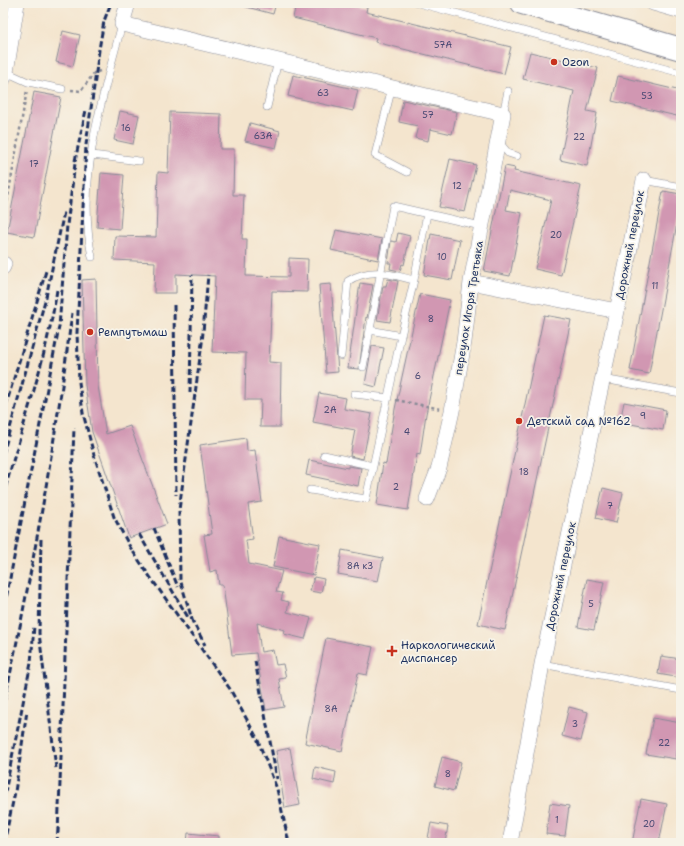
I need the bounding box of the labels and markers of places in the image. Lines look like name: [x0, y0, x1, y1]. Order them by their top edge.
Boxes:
place label: Ozon: [562, 55, 590, 70]
marker: Ozon: [549, 57, 559, 67]
place label: Ремпутьмаш: [98, 325, 168, 340]
marker: Ремпутьмаш: [85, 327, 95, 337]
place label: Детский сад №162: [527, 414, 631, 429]
marker: Детский сад №162: [514, 416, 524, 426]
place label: Наркологический диспансер: [401, 638, 495, 666]
marker: Наркологический диспансер: [386, 645, 398, 657]

